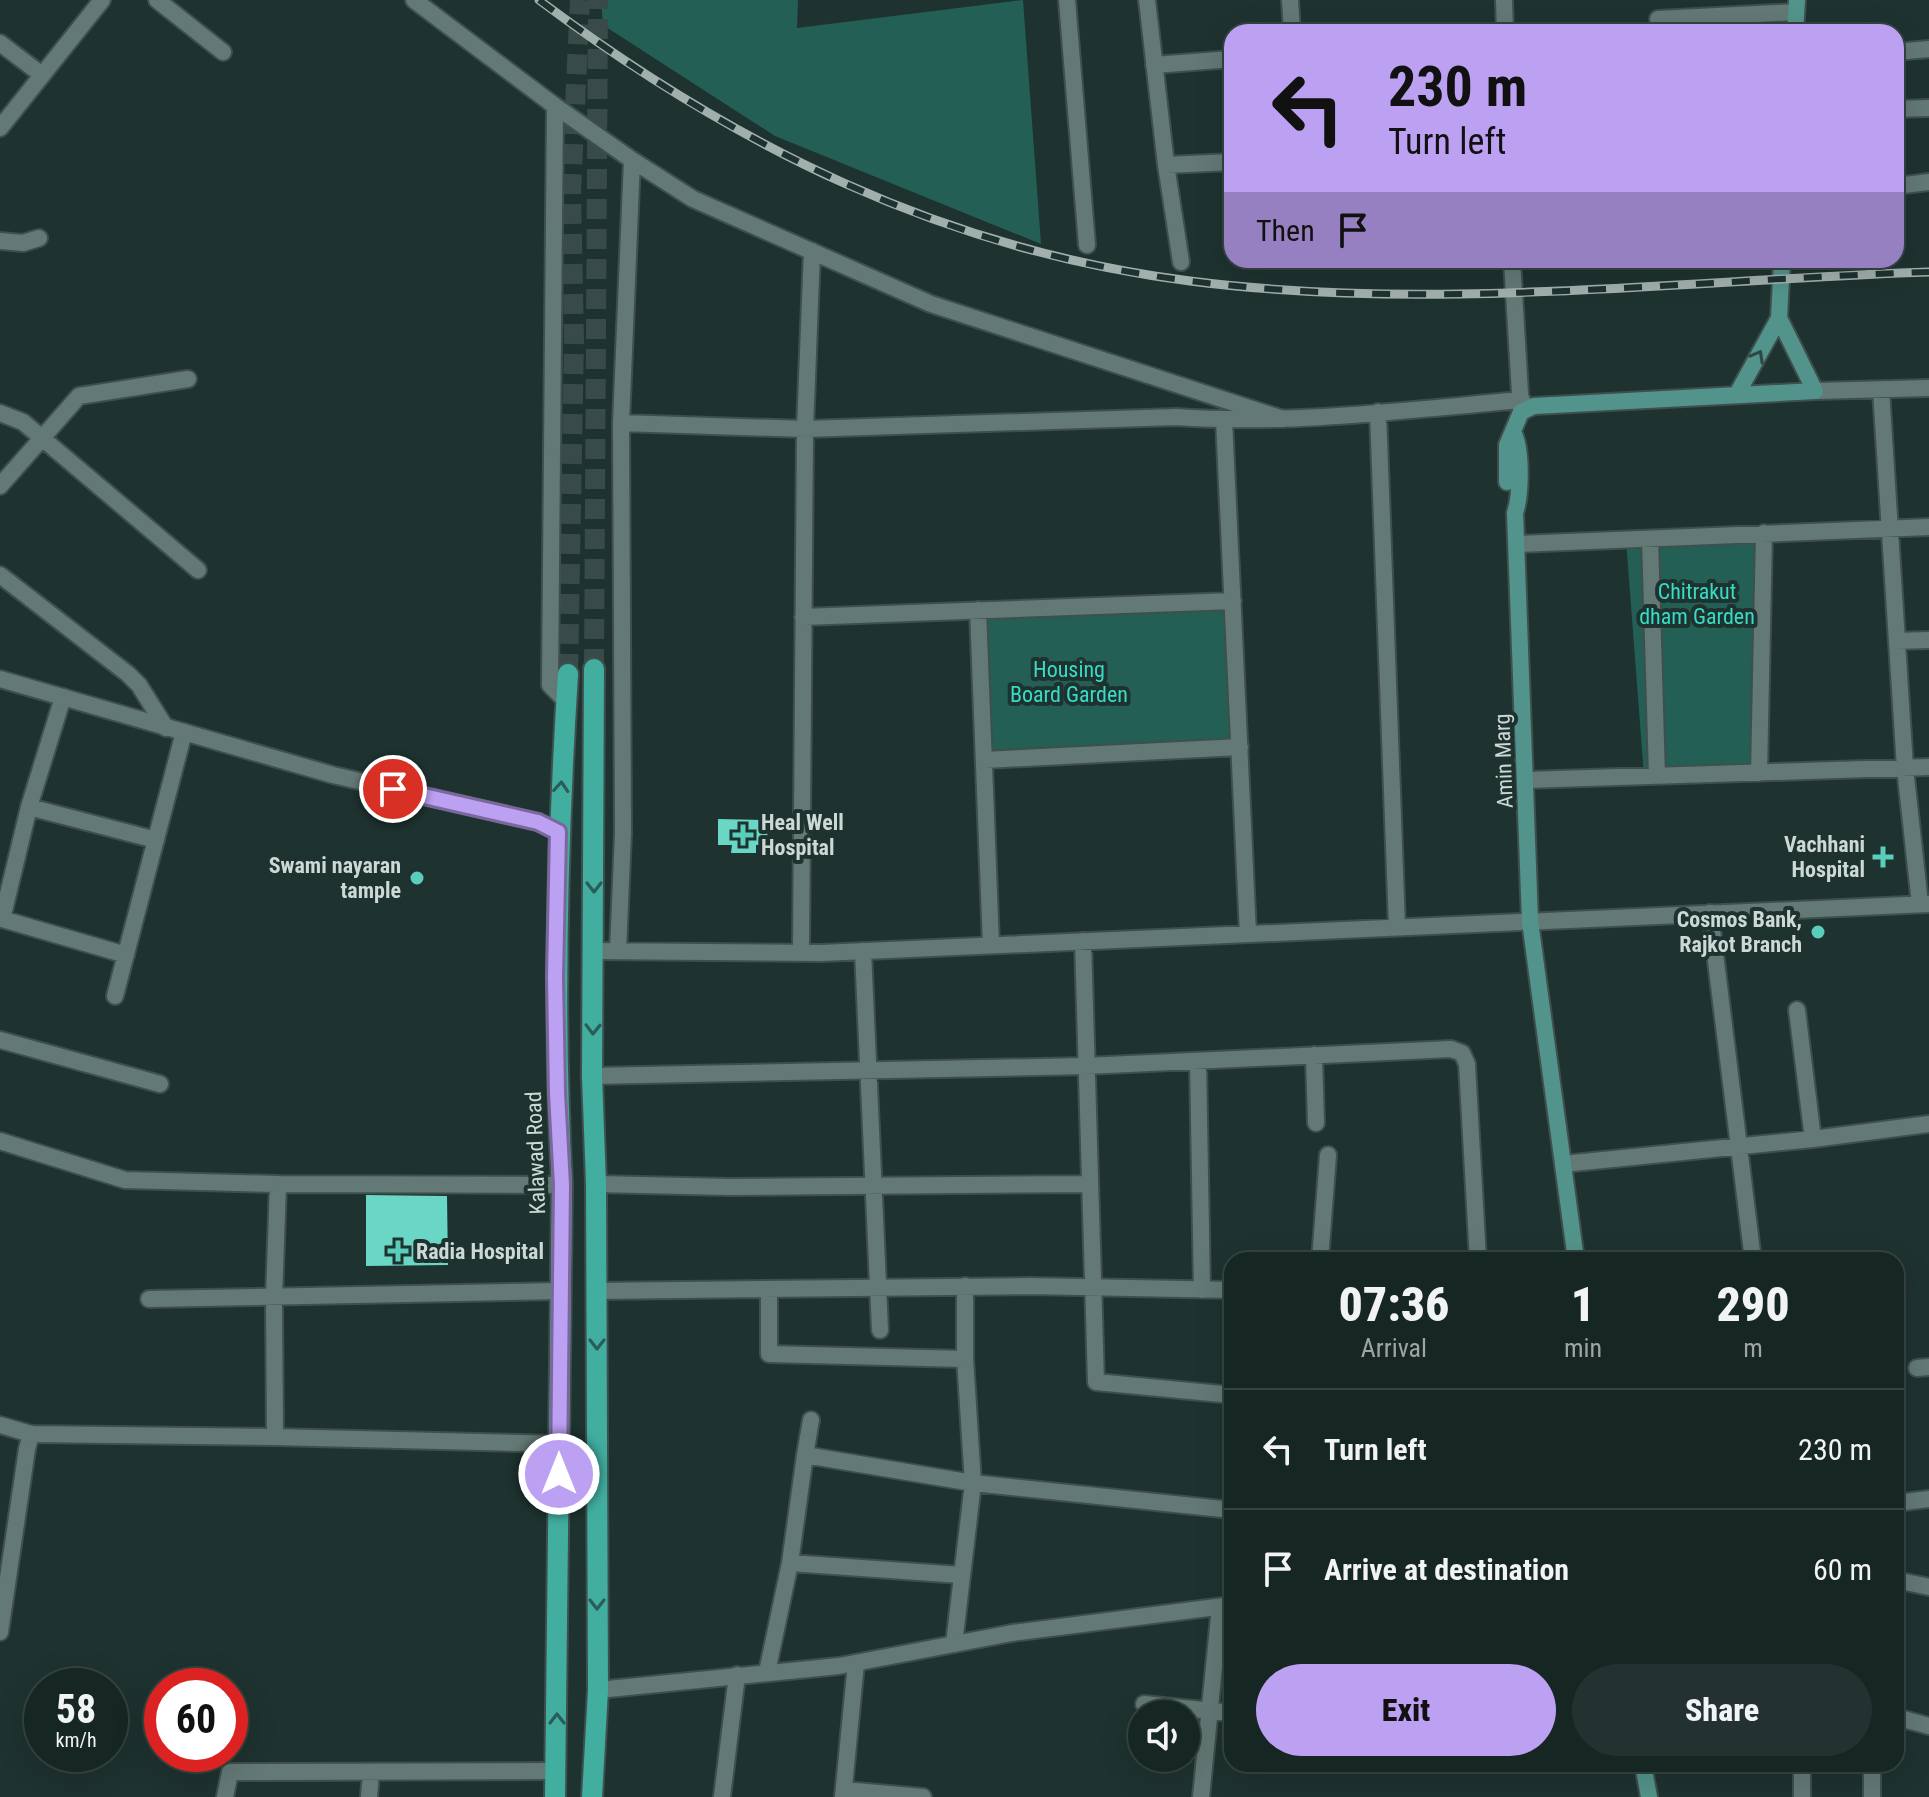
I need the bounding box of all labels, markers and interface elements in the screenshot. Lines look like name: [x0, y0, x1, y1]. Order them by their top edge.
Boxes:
text: 230 m: [1388, 54, 1527, 120]
icon: left: [1256, 56, 1360, 160]
text: Turn left: [1388, 121, 1506, 163]
icon: arrive: [1331, 208, 1375, 252]
text: Then: [1256, 213, 1315, 248]
one-way arrow: [1748, 350, 1764, 365]
park label: Chitrakut dham Garden: [1639, 579, 1755, 629]
park label: Housing Board Garden: [1010, 657, 1128, 707]
street label: Amin Marg: [1489, 713, 1518, 809]
pin: [359, 755, 427, 823]
icon: arrive: [371, 767, 415, 811]
one-way arrow: [552, 780, 569, 793]
place label: Heal Well Hospital: [761, 810, 844, 860]
marker: Heal Well Hospital: [732, 824, 754, 846]
place label: Vachhani Hospital: [1784, 832, 1865, 882]
marker: Vachhani Hospital: [1872, 846, 1894, 868]
place label: Swami nayaran tample: [269, 853, 401, 903]
marker: Swami nayaran tample: [408, 869, 426, 887]
one-way arrow: [585, 881, 603, 894]
place label: Cosmos Bank, Rajkot Branch: [1677, 907, 1802, 957]
marker: Cosmos Bank, Rajkot Branch: [1809, 923, 1827, 941]
one-way arrow: [584, 1023, 602, 1036]
street label: Kalawad Road: [521, 1091, 550, 1215]
place label: Radia Hospital: [416, 1239, 544, 1264]
marker: Radia Hospital: [387, 1240, 409, 1262]
text: 07:36: [1338, 1276, 1450, 1333]
text: 1: [1571, 1276, 1595, 1333]
text: 290: [1716, 1276, 1790, 1333]
text: Arrival: [1361, 1333, 1427, 1363]
text: min: [1564, 1333, 1602, 1363]
text: m: [1743, 1333, 1763, 1363]
one-way arrow: [588, 1338, 606, 1351]
icon: left: [1256, 1427, 1300, 1471]
position arrow: [517, 1432, 601, 1516]
text: Turn left: [1324, 1432, 1427, 1467]
text: 230 m: [1798, 1432, 1872, 1467]
icon: arrive: [1256, 1547, 1300, 1591]
text: Arrive at destination: [1324, 1552, 1569, 1587]
text: 60 m: [1813, 1552, 1872, 1587]
one-way arrow: [588, 1598, 606, 1611]
button: Exit: [1256, 1664, 1556, 1756]
button: Share: [1572, 1664, 1872, 1756]
speed limit sign: 60: [144, 1668, 248, 1772]
text: 58: [56, 1686, 96, 1733]
map controls: [1128, 1700, 1200, 1772]
button: sound: [1128, 1700, 1200, 1772]
one-way arrow: [548, 1712, 565, 1725]
text: km/h: [55, 1728, 97, 1752]

